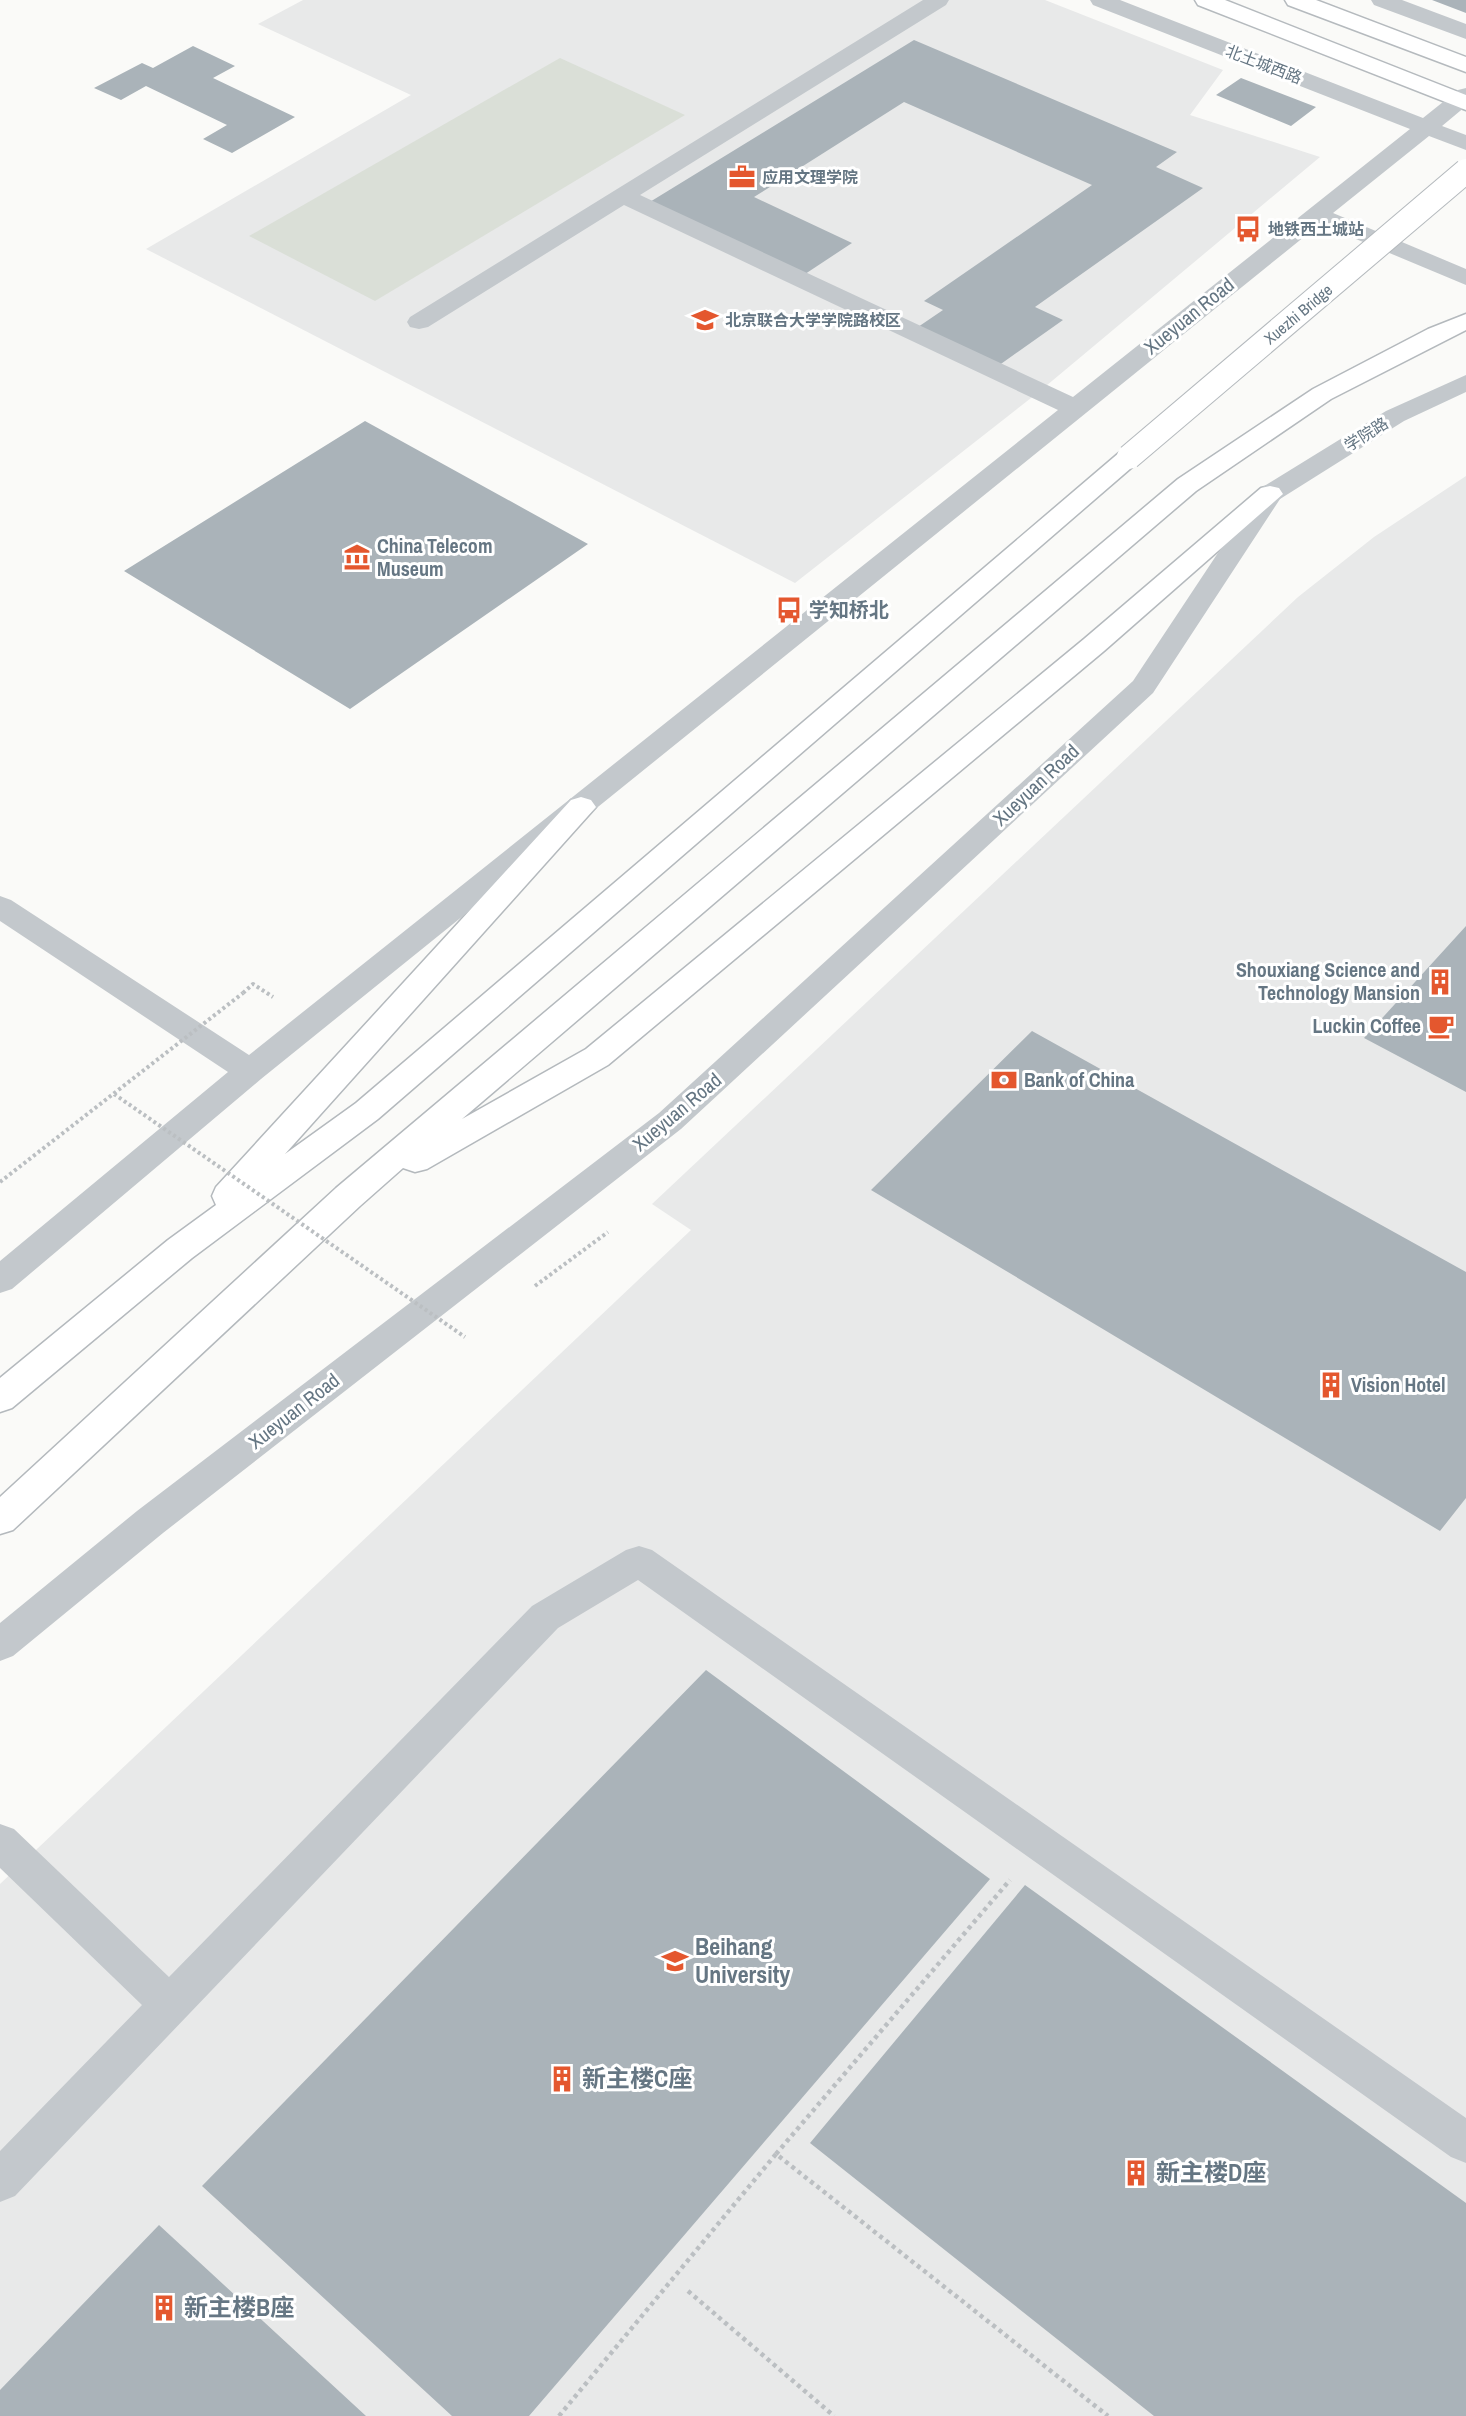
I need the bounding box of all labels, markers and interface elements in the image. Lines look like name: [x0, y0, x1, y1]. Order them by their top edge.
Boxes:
street label: 北土城西路: [1223, 39, 1305, 89]
office icon: 应用文理学院: [727, 162, 757, 192]
place label: 应用文理学院: [762, 166, 858, 188]
bus stop icon: 地铁西土城站: [1233, 214, 1263, 244]
place label: 地铁西土城站: [1268, 218, 1364, 240]
street label: Xueyuan Road: [1138, 271, 1239, 360]
street label: Xuezhi Bridge: [1259, 279, 1337, 349]
school or university icon: 北京联合大学学院路校区: [690, 305, 720, 335]
place label: 北京联合大学学院路校区: [725, 309, 901, 331]
street label: 学院路: [1340, 412, 1392, 456]
place label: China Telecom Museum: [377, 532, 492, 582]
museum icon: China Telecom Museum: [342, 542, 372, 572]
bus stop icon: 学知桥北: [774, 595, 804, 625]
place label: 学知桥北: [809, 596, 889, 623]
street label: Xueyuan Road: [987, 738, 1085, 832]
place label: Shouxiang Science and Technology Mansion: [1236, 956, 1420, 1006]
building icon: Shouxiang Science and Technology Mansion: [1425, 967, 1455, 997]
cafe icon: Luckin Coffee: [1426, 1011, 1456, 1041]
place label: Luckin Coffee: [1313, 1012, 1421, 1039]
bank icon: Bank of China: [989, 1065, 1019, 1095]
street label: Xueyuan Road: [626, 1066, 727, 1157]
place label: Bank of China: [1024, 1066, 1134, 1093]
street label: Xueyuan Road: [243, 1367, 345, 1455]
building icon: Vision Hotel: [1316, 1370, 1346, 1400]
place label: Vision Hotel: [1351, 1371, 1446, 1398]
place label: Beihang University: [695, 1930, 790, 1990]
school or university icon: Beihang University: [660, 1946, 690, 1976]
place label: 新主楼C座: [582, 2062, 692, 2094]
building icon: 新主楼C座: [547, 2064, 577, 2094]
place label: 新主楼D座: [1156, 2156, 1266, 2188]
building icon: 新主楼D座: [1121, 2158, 1151, 2188]
place label: 新主楼B座: [184, 2291, 294, 2323]
building icon: 新主楼B座: [149, 2293, 179, 2323]

